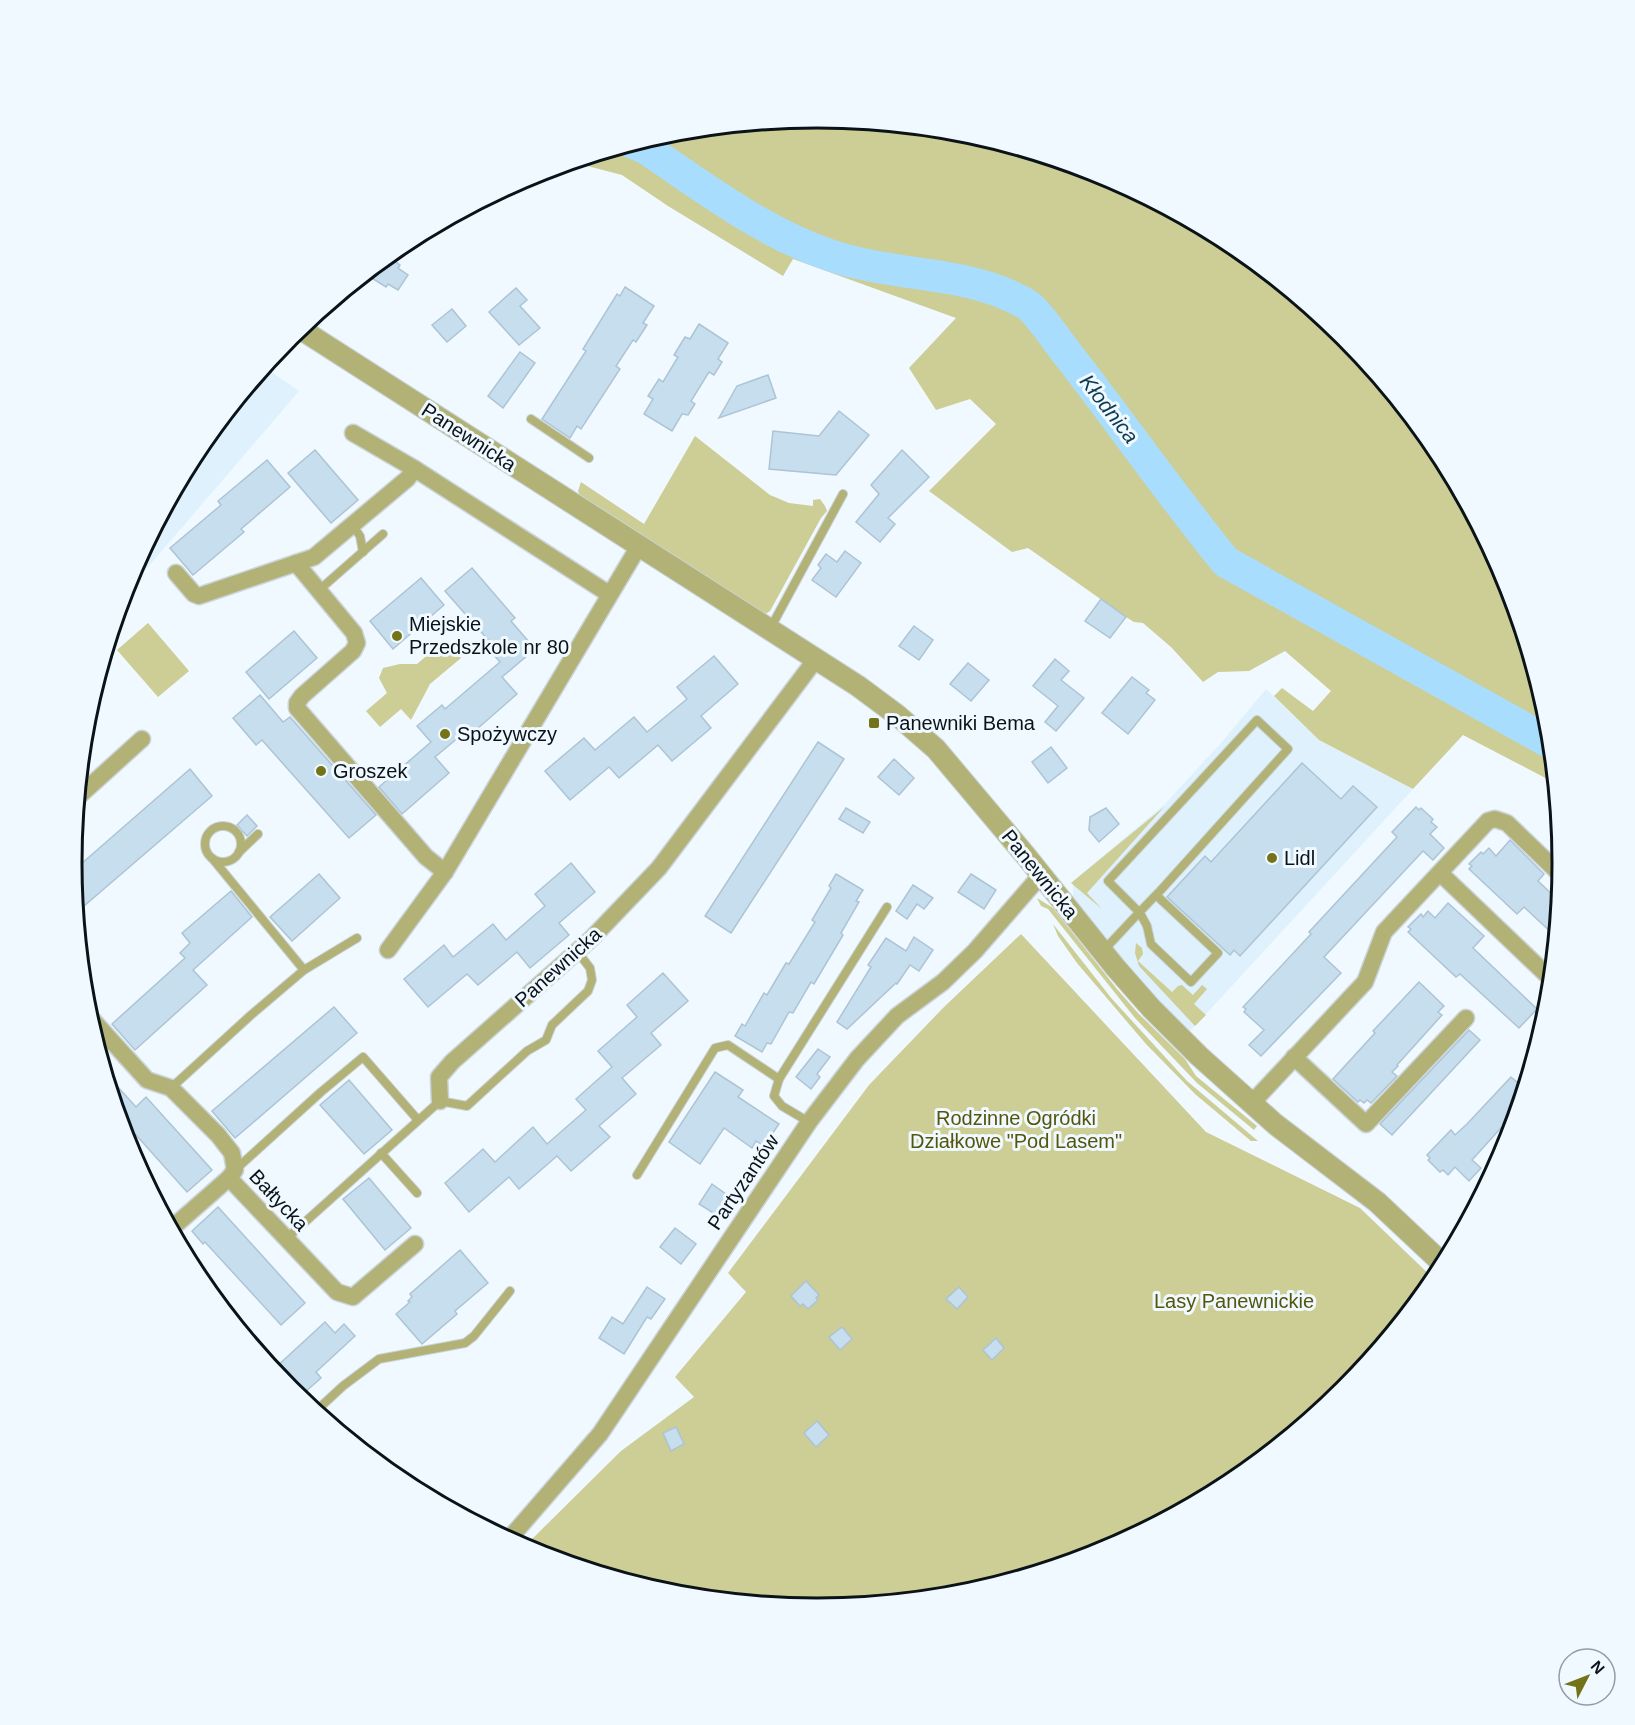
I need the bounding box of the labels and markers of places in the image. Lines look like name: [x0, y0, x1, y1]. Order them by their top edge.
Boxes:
place label: Miejskie Przedszkole nr 80: [409, 613, 569, 658]
marker: Miejskie Przedszkole nr 80: [390, 629, 404, 643]
place label: Panewniki Bema: [886, 712, 1036, 734]
marker: Panewniki Bema: [867, 716, 881, 730]
place label: Spożywczy: [457, 723, 557, 745]
marker: Spożywczy: [438, 727, 452, 741]
place label: Groszek: [333, 760, 408, 782]
marker: Groszek: [314, 764, 328, 778]
place label: Lidl: [1284, 847, 1315, 869]
marker: Lidl: [1265, 851, 1279, 865]

